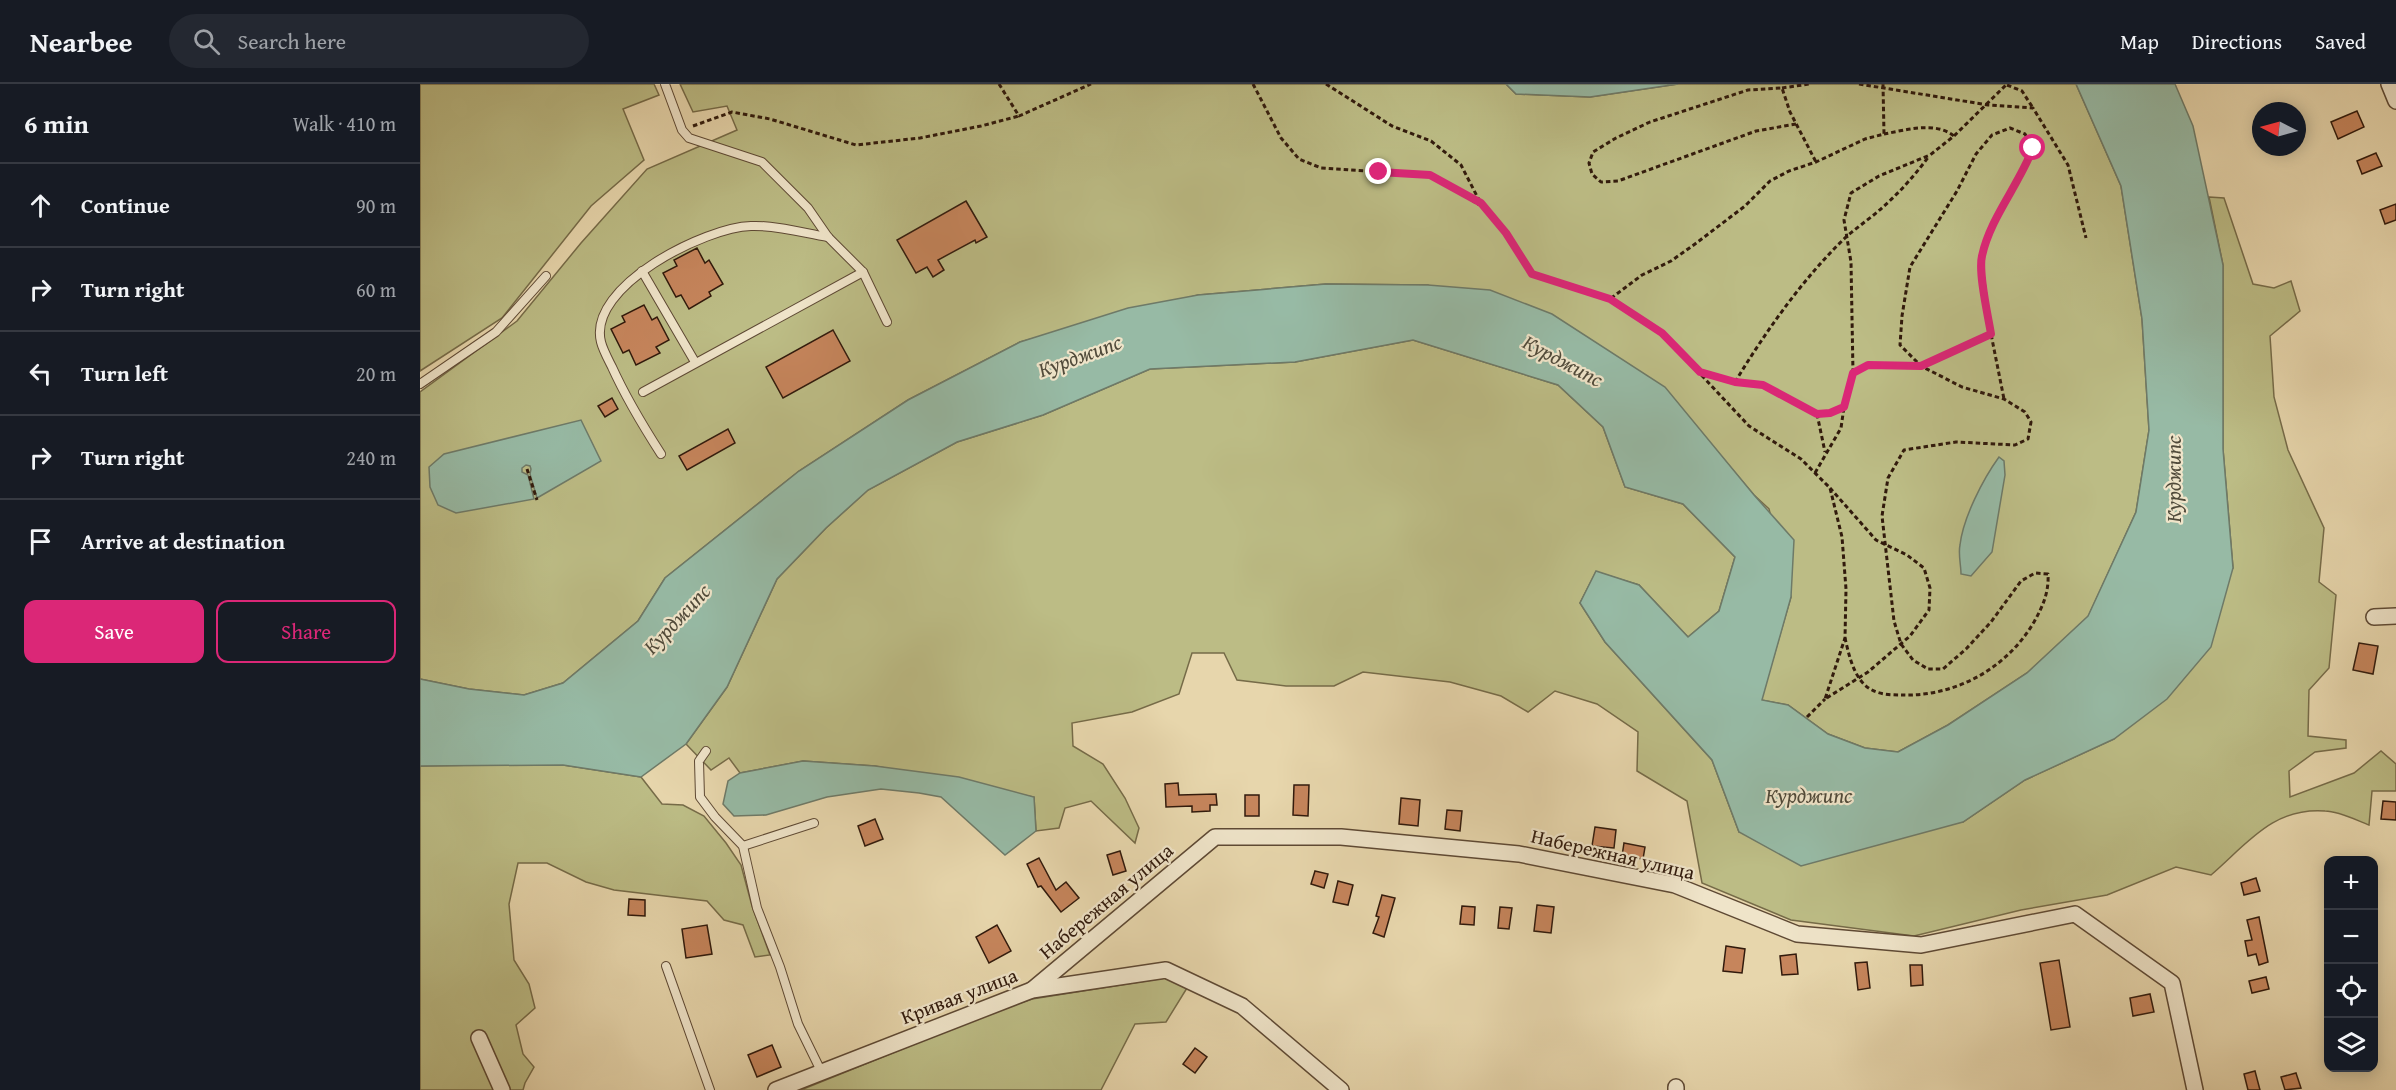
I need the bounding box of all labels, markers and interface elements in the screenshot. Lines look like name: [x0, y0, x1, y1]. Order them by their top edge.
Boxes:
search box: [169, 14, 589, 68]
text: Nearbee: [30, 21, 133, 62]
icon: search: [190, 25, 223, 58]
text: Search here: [238, 25, 346, 57]
text: Map: [2120, 26, 2159, 57]
text: Directions: [2192, 26, 2282, 57]
text: Saved: [2315, 26, 2366, 57]
north arrow: [2252, 102, 2306, 156]
text: 6 min: [24, 104, 89, 143]
text: Walk · 410 m: [293, 109, 396, 138]
route start: [2019, 134, 2045, 160]
route end: [1365, 158, 1391, 184]
icon: ahead: [24, 189, 57, 222]
text: Continue: [81, 189, 170, 221]
text: 90 m: [356, 191, 396, 220]
icon: right: [24, 273, 57, 306]
text: Turn right: [81, 273, 184, 305]
text: 60 m: [356, 275, 396, 304]
water label: Курджипс: [1034, 326, 1126, 385]
water label: Курджипс: [1518, 326, 1609, 395]
icon: left: [24, 357, 57, 390]
text: Turn left: [81, 357, 168, 389]
text: 20 m: [356, 359, 396, 388]
water label: Курджипс: [2158, 435, 2189, 522]
icon: right: [24, 441, 57, 474]
text: Turn right: [81, 441, 184, 473]
text: 240 m: [346, 443, 396, 472]
icon: arrive: [24, 525, 57, 558]
text: Arrive at destination: [81, 525, 285, 557]
water label: Курджипс: [636, 576, 718, 661]
button: Save: [24, 600, 204, 663]
button: Share: [216, 600, 396, 663]
water label: Курджипс: [1766, 780, 1853, 811]
street label: Набережная улица: [1529, 821, 1698, 887]
street label: Набережная улица: [1032, 836, 1179, 965]
map controls: [2324, 856, 2378, 1072]
button: +: [2324, 856, 2378, 910]
button: −: [2324, 910, 2378, 964]
street label: Кривая улица: [896, 960, 1022, 1031]
button: locate: [2324, 964, 2378, 1018]
button: layers: [2324, 1018, 2378, 1072]

